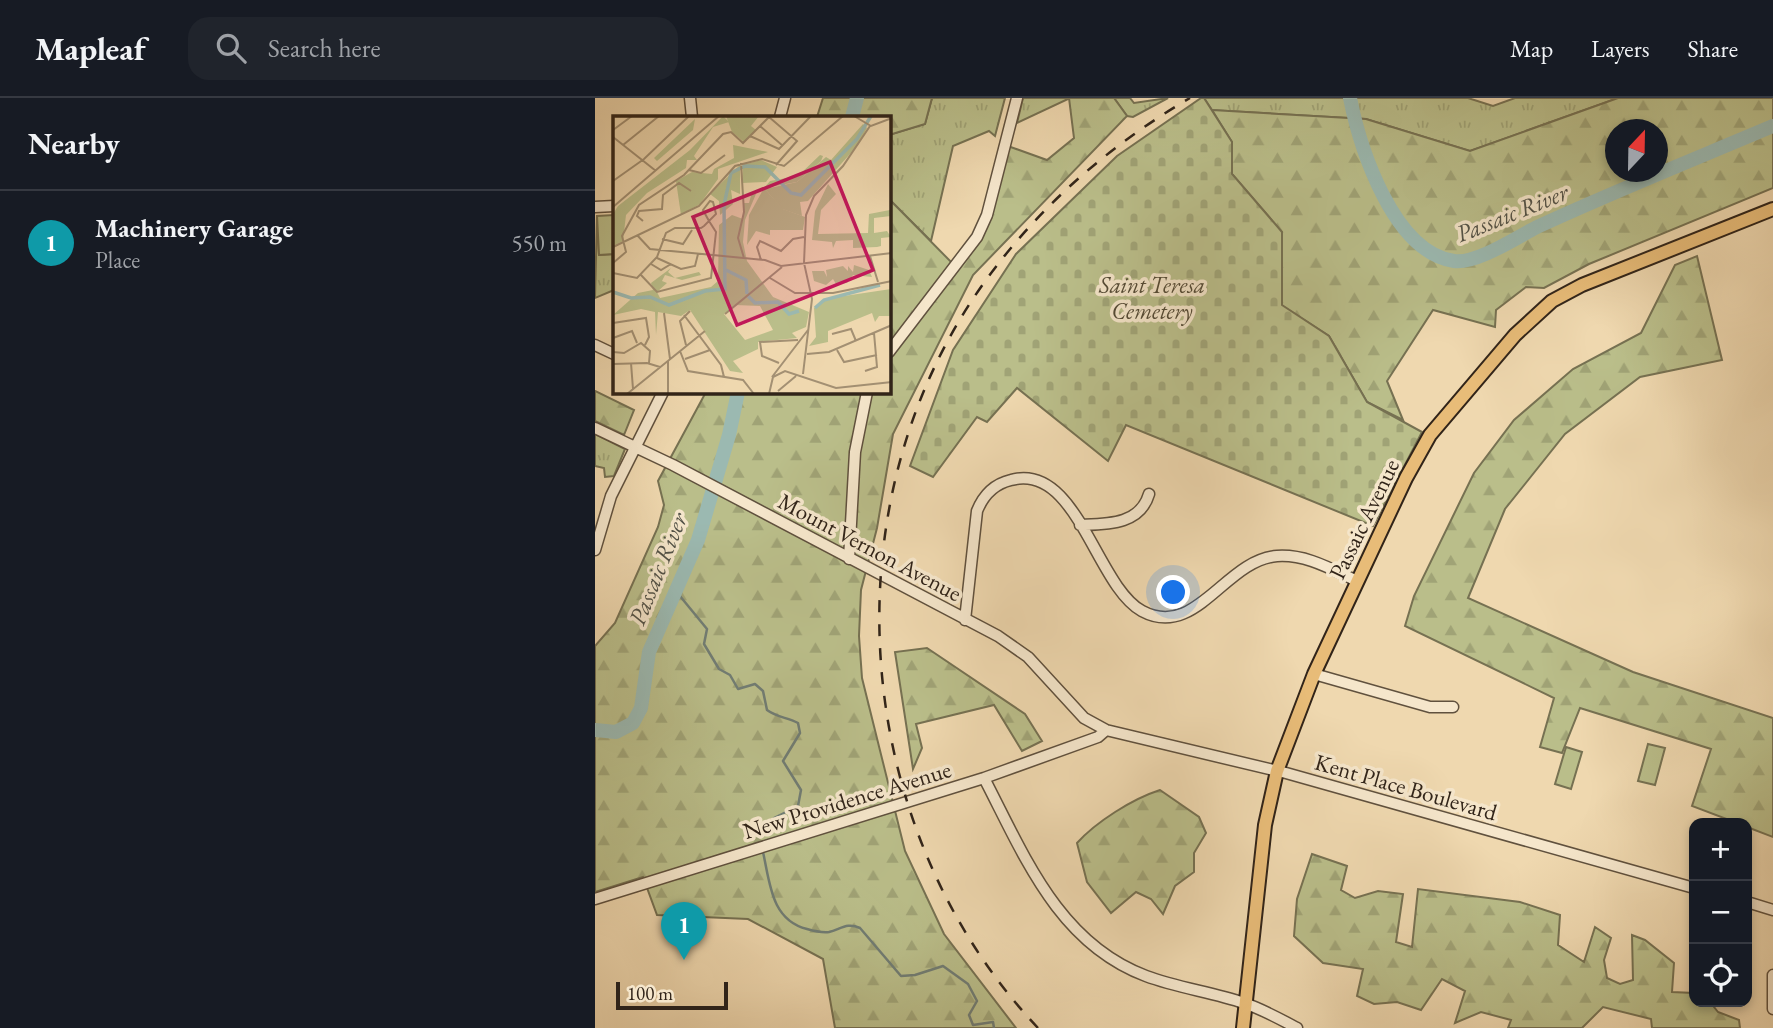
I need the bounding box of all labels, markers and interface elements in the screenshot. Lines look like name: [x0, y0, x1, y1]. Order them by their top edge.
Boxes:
search box: [188, 17, 678, 80]
text: Mapleaf: [35, 27, 146, 70]
icon: search: [212, 29, 250, 67]
text: Search here: [268, 31, 381, 65]
text: Map: [1510, 33, 1553, 64]
text: Layers: [1591, 33, 1650, 64]
text: Share: [1688, 33, 1738, 64]
inset map: [613, 116, 891, 394]
north arrow: [1605, 119, 1668, 182]
text: Nearby: [28, 124, 120, 163]
water label: Passaic River: [1451, 175, 1574, 249]
text: Machinery Garage: [95, 211, 293, 245]
text: 1: [45, 228, 57, 258]
text: 550 m: [511, 228, 567, 258]
text: Place: [95, 245, 140, 275]
park label: Saint Teresa Cemetery: [1098, 270, 1205, 326]
street label: Passaic Avenue: [1322, 454, 1406, 584]
street label: Mount Vernon Avenue: [773, 486, 967, 608]
water label: Passaic River: [621, 506, 695, 630]
your location: [1156, 575, 1190, 609]
street label: Kent Place Boulevard: [1311, 747, 1501, 827]
street label: New Providence Avenue: [739, 754, 955, 846]
map controls: [1689, 818, 1752, 1007]
button: +: [1689, 818, 1752, 881]
button: −: [1689, 881, 1752, 944]
pin: 1: [661, 902, 707, 960]
button: locate: [1689, 944, 1752, 1007]
scale bar: [616, 979, 728, 1011]
text: 100 m: [627, 981, 673, 1006]

